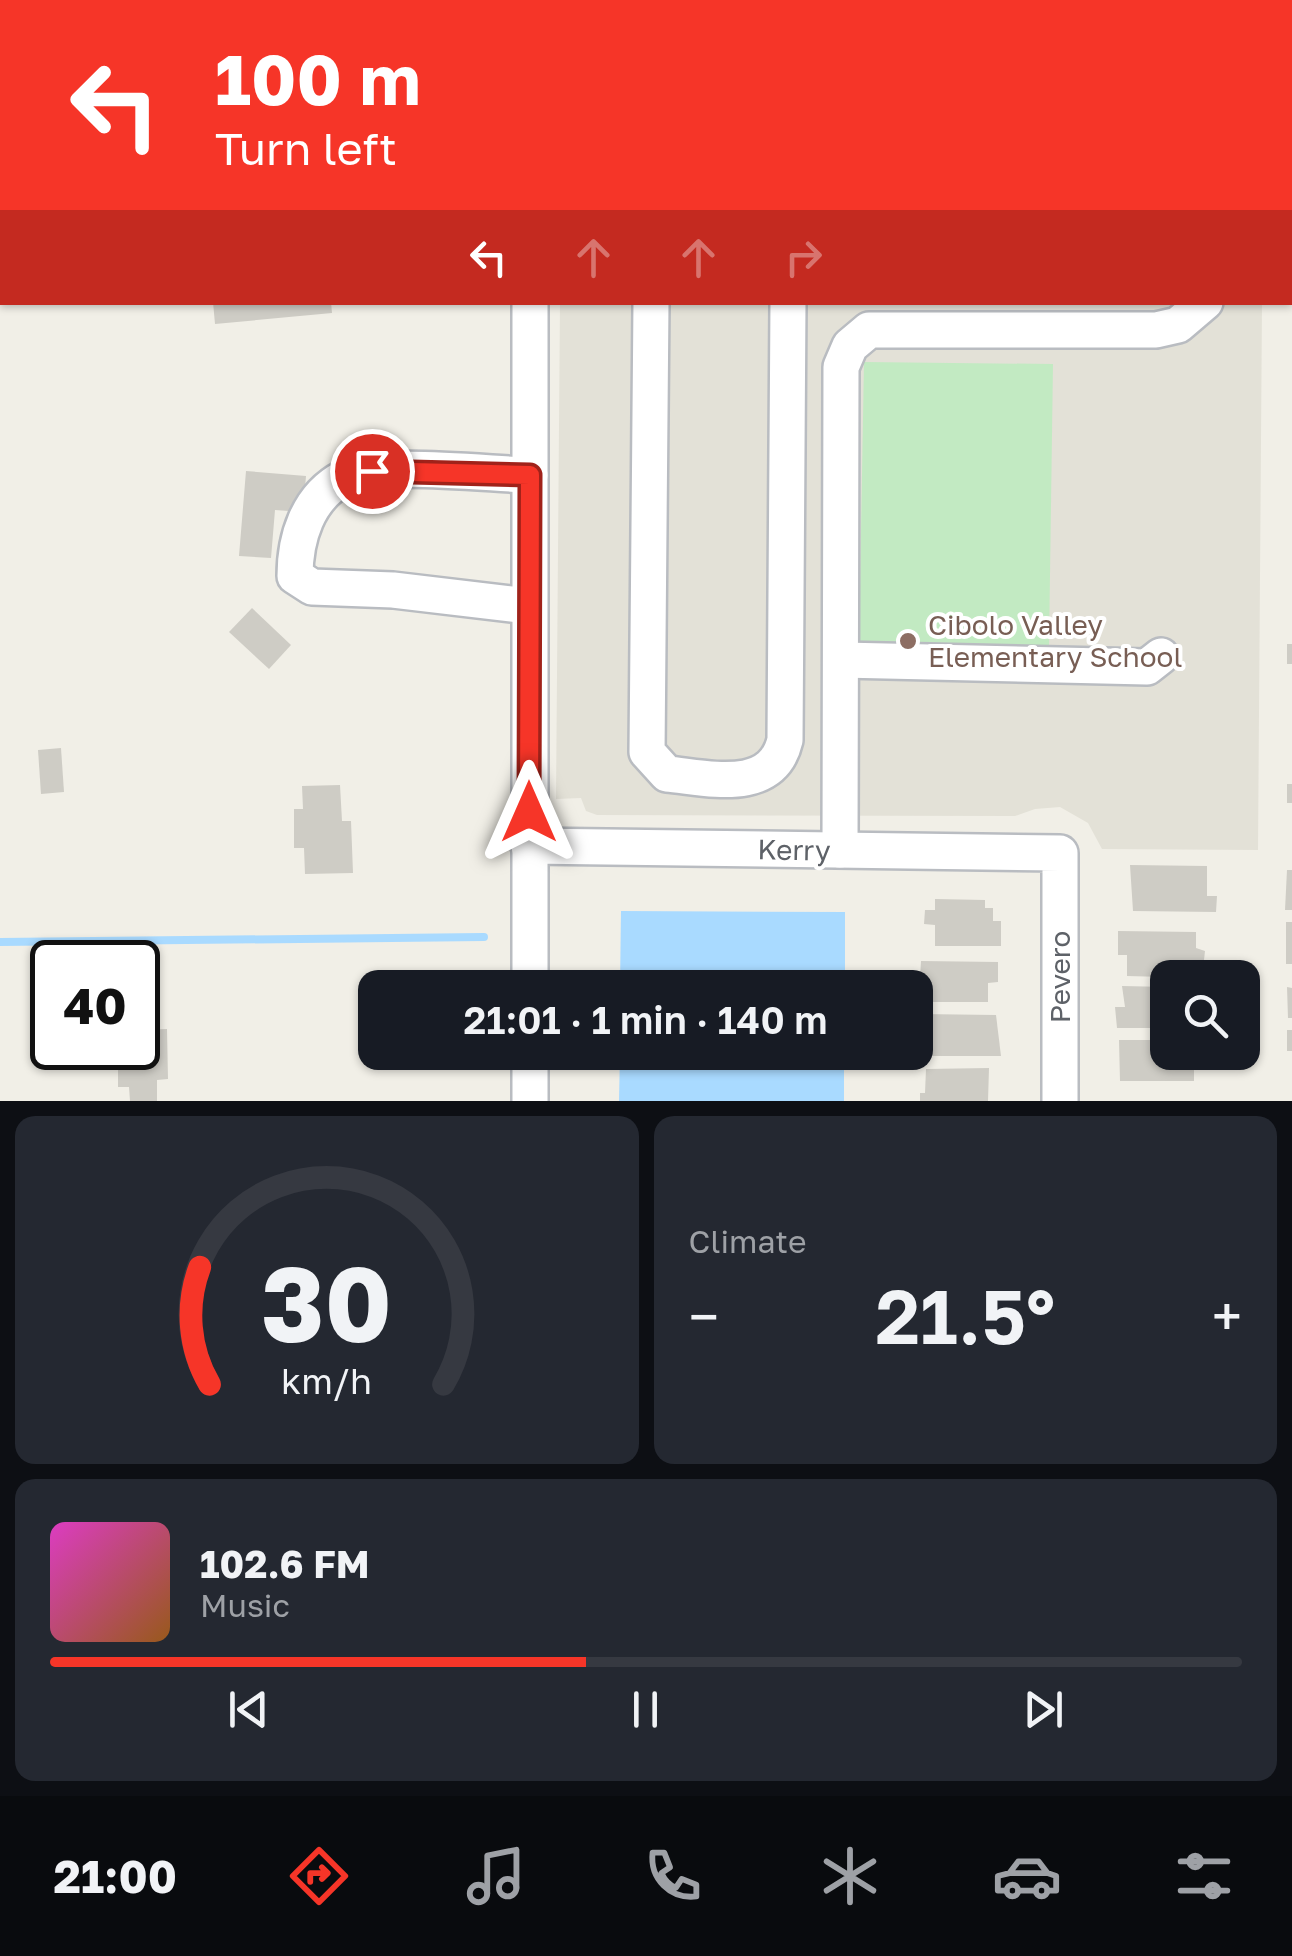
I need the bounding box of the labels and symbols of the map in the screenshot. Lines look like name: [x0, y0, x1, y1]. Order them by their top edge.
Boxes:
pin: [330, 429, 415, 514]
place label: Cibolo Valley Elementary School: [928, 608, 1182, 673]
marker: Cibolo Valley Elementary School: [897, 630, 919, 652]
position arrow: [477, 760, 581, 864]
street label: Kerry: [757, 832, 831, 867]
street label: Pevero: [1043, 931, 1076, 1023]
speed limit sign: 40: [30, 940, 160, 1070]

